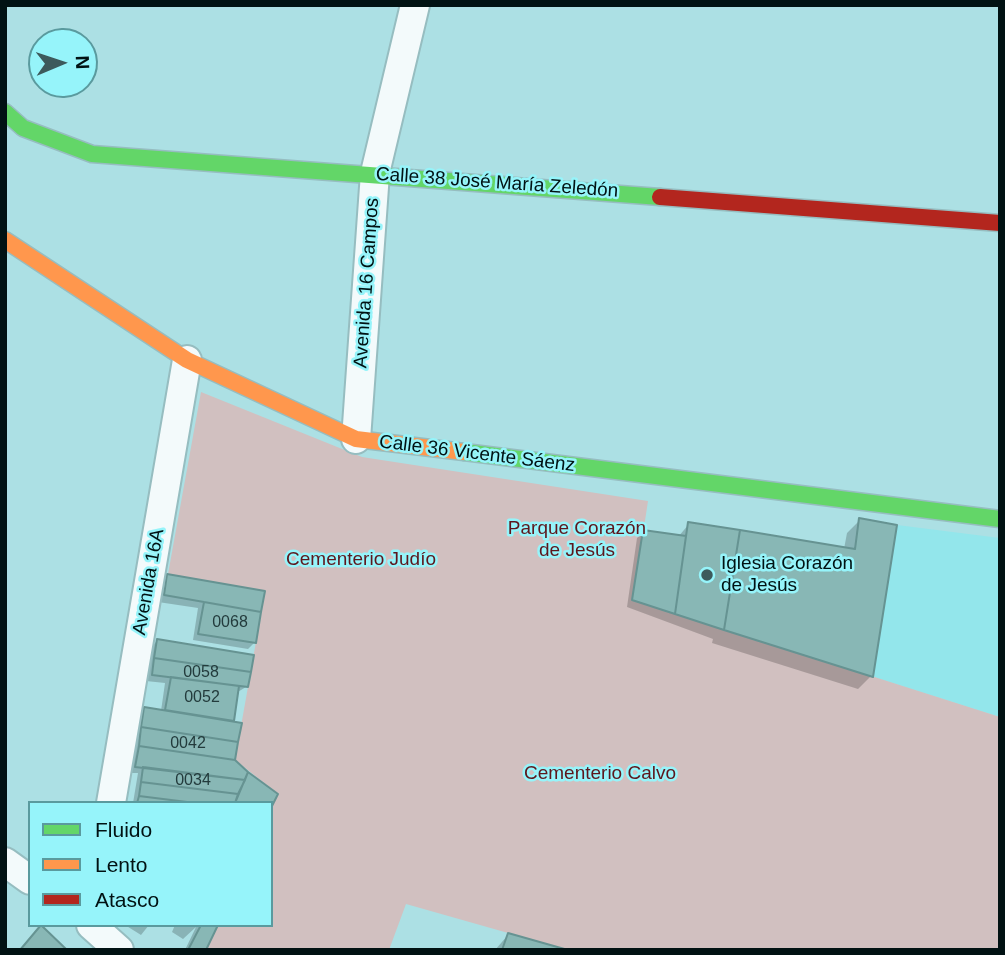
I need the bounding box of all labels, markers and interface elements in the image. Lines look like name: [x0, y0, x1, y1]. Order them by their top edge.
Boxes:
north arrow: [28, 28, 98, 98]
text: N: [72, 55, 93, 70]
street label: Calle 38 José María Zeledón: [375, 163, 619, 203]
street label: Avenida 16 Campos: [350, 197, 384, 369]
street label: Calle 36 Vicente Sáenz: [378, 431, 576, 477]
park label: Parque Corazón de Jesús: [508, 518, 646, 562]
street label: Avenida 16A: [128, 527, 170, 637]
park label: Cementerio Judío: [286, 549, 436, 571]
place label: Iglesia Corazón de Jesús: [721, 553, 853, 597]
marker: Iglesia Corazón de Jesús: [699, 567, 715, 583]
house number: 0068: [212, 613, 248, 633]
house number: 0058: [183, 663, 219, 683]
house number: 0052: [184, 688, 220, 708]
house number: 0042: [170, 734, 206, 754]
park label: Cementerio Calvo: [524, 763, 676, 785]
house number: 0034: [175, 771, 211, 791]
legend: [28, 801, 273, 927]
text: Fluido: [95, 818, 152, 841]
text: Lento: [95, 853, 148, 876]
text: Atasco: [95, 888, 159, 911]

